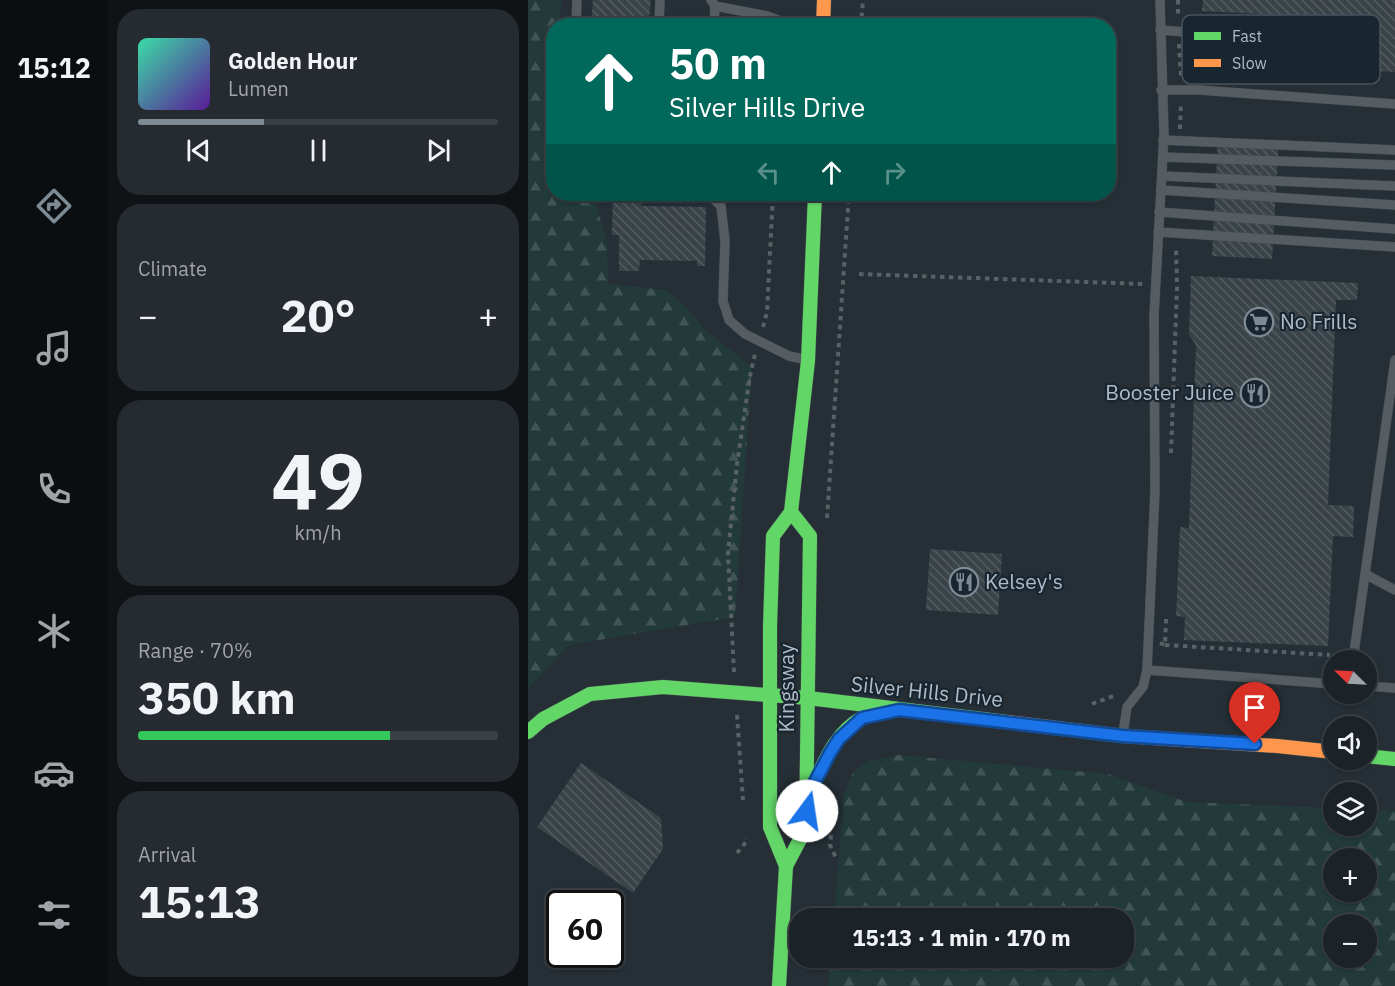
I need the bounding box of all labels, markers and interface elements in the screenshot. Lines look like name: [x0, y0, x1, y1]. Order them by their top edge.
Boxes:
legend: [1182, 15, 1380, 84]
text: Fast: [1232, 26, 1262, 46]
text: 50 m: [669, 36, 767, 91]
icon: ahead: [570, 42, 648, 120]
text: Golden Hour: [228, 46, 357, 75]
text: 15:12: [17, 50, 91, 85]
text: Slow: [1232, 53, 1267, 73]
text: Lumen: [228, 75, 289, 102]
text: Silver Hills Drive: [669, 89, 865, 124]
icon: previous: [182, 134, 215, 167]
icon: pause: [302, 134, 335, 167]
icon: next: [422, 134, 455, 167]
icon: left: [752, 156, 785, 189]
icon: ahead: [815, 156, 848, 189]
icon: right: [878, 156, 911, 189]
icon: directions: [33, 185, 75, 227]
text: Climate: [138, 255, 207, 282]
text: 20°: [280, 286, 356, 344]
text: −: [138, 294, 158, 337]
text: +: [478, 294, 498, 337]
supermarket icon: No Frills: [1243, 306, 1275, 338]
place label: No Frills: [1280, 307, 1357, 335]
icon: music: [33, 327, 75, 369]
restaurant icon: Booster Juice: [1239, 377, 1271, 409]
place label: Booster Juice: [1105, 378, 1234, 406]
text: 49: [271, 429, 365, 530]
icon: phone: [33, 468, 75, 510]
text: km/h: [294, 519, 342, 546]
restaurant icon: Kelsey's: [948, 566, 980, 598]
place label: Kelsey's: [985, 567, 1063, 595]
icon: climate: [33, 610, 75, 652]
text: Range · 70%: [138, 637, 253, 664]
street label: Kingsway: [772, 643, 800, 733]
north arrow: [1323, 650, 1377, 704]
map controls: [1323, 650, 1377, 968]
text: 350 km: [138, 668, 296, 726]
street label: Silver Hills Drive: [850, 669, 1004, 713]
pin: [1229, 682, 1280, 744]
icon: arrive: [1238, 691, 1271, 724]
button: sound: [1323, 716, 1377, 770]
icon: car: [33, 752, 75, 794]
position arrow: [775, 779, 839, 843]
button: layers: [1323, 782, 1377, 836]
text: Arrival: [138, 841, 196, 868]
button: +: [1323, 848, 1377, 902]
text: 15:13: [138, 872, 261, 930]
speed limit sign: 60: [546, 890, 624, 968]
icon: filters: [33, 894, 75, 936]
button: −: [1323, 914, 1377, 968]
text: 15:13 · 1 min · 170 m: [852, 923, 1071, 952]

